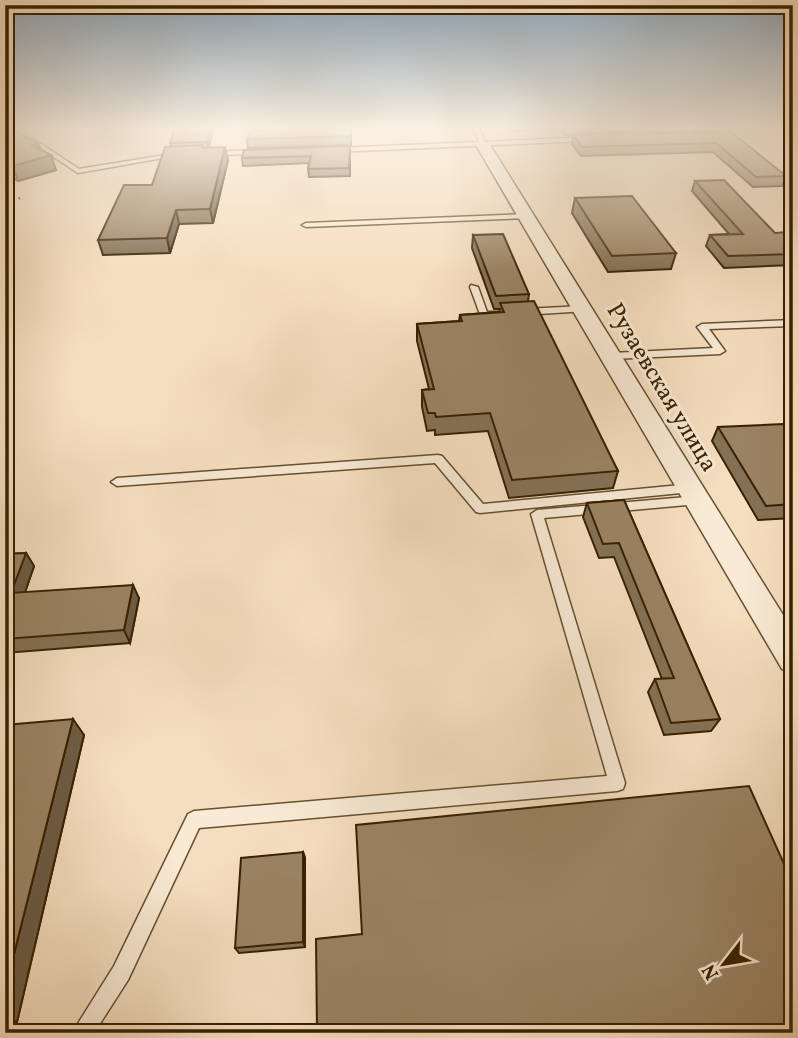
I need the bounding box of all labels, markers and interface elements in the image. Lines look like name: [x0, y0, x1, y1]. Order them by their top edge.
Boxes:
street label: Рузаевская улица: [597, 297, 725, 479]
north arrow: [690, 930, 760, 1000]
text: N: [696, 959, 726, 984]

